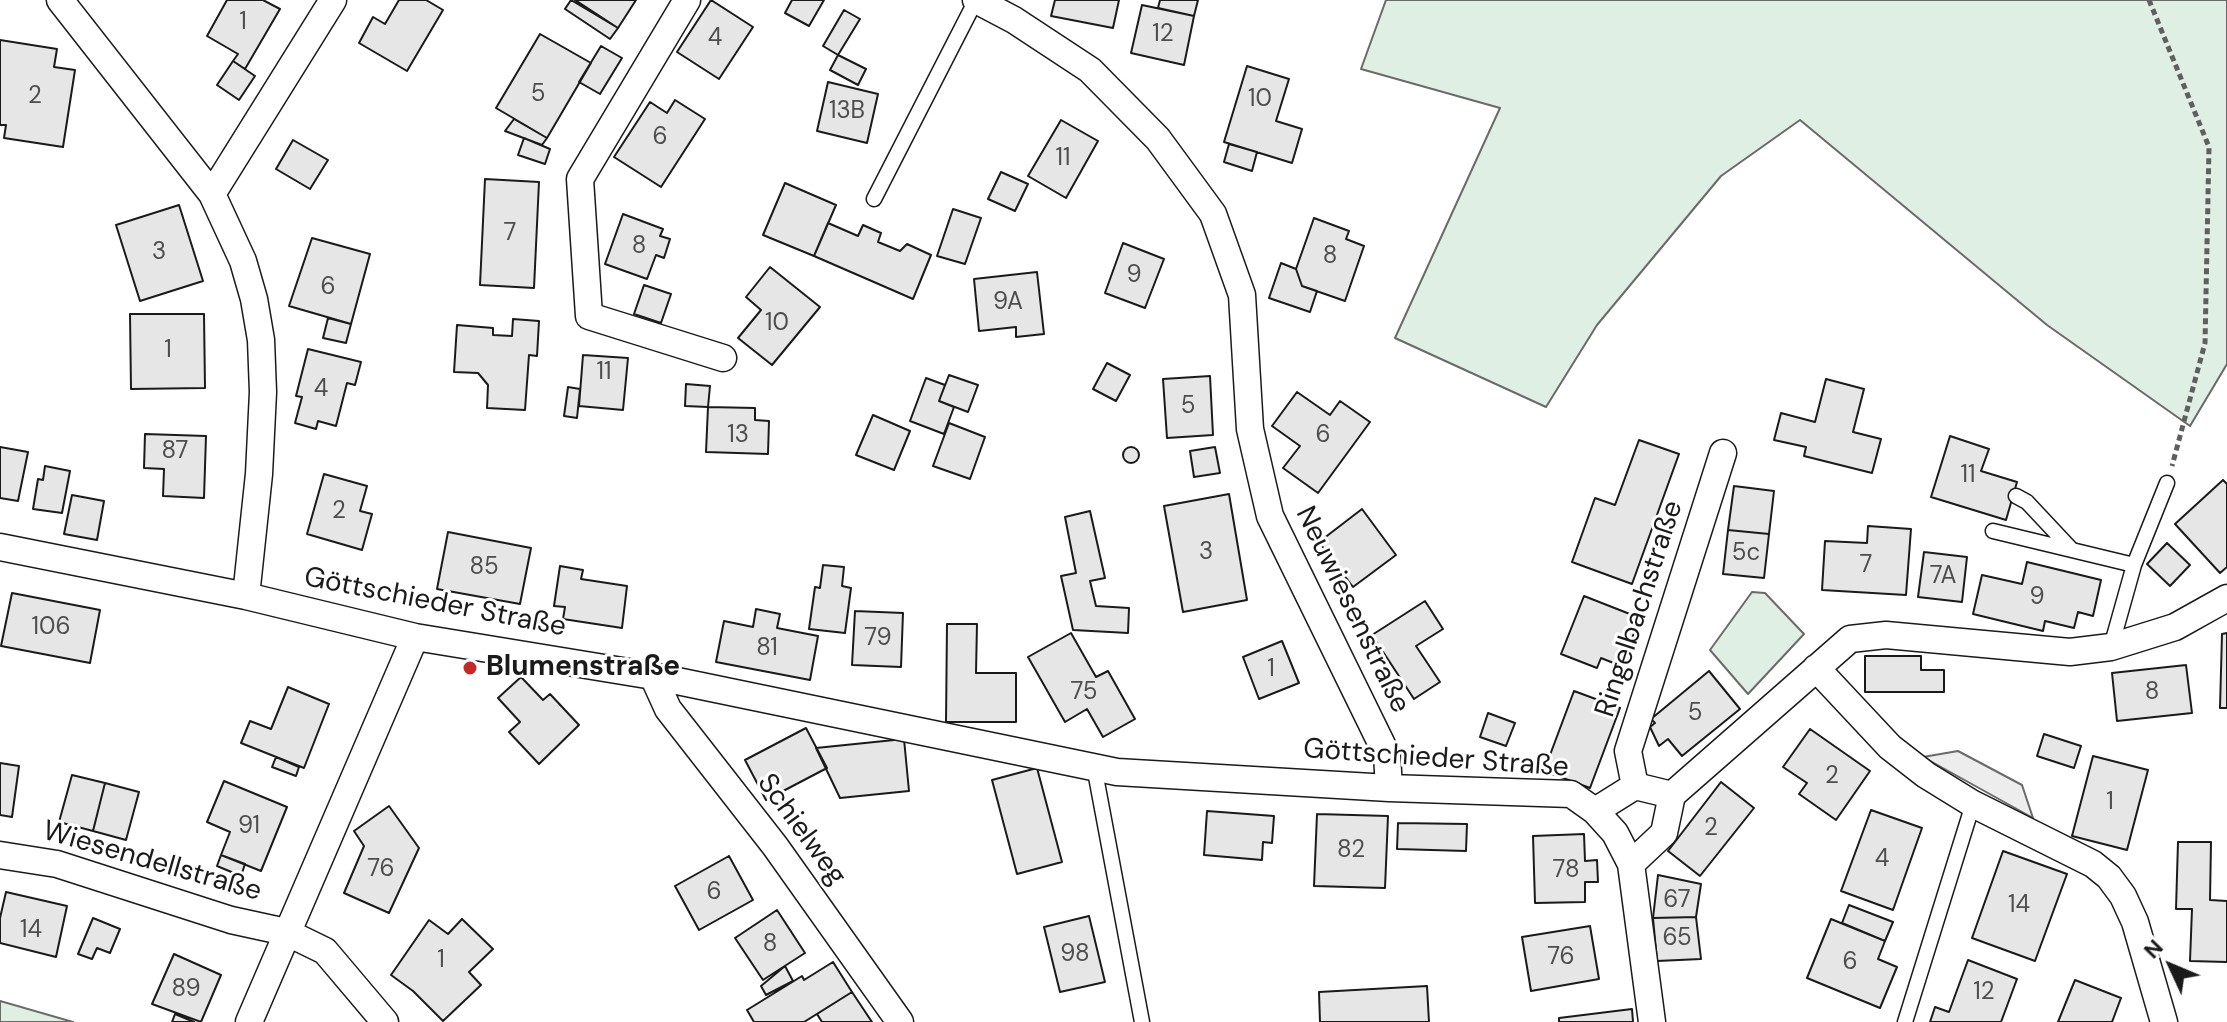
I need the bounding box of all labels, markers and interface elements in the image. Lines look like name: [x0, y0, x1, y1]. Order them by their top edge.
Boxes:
house number: 1: [239, 9, 247, 37]
house number: 12: [1152, 21, 1174, 49]
house number: 4: [708, 25, 722, 53]
house number: 5: [531, 81, 545, 109]
house number: 2: [28, 83, 42, 111]
house number: 10: [1248, 86, 1272, 114]
house number: 13B: [829, 98, 865, 126]
house number: 6: [652, 124, 668, 152]
house number: 11: [1056, 145, 1070, 173]
house number: 7: [504, 220, 516, 248]
house number: 8: [632, 233, 646, 261]
house number: 3: [152, 239, 166, 267]
house number: 8: [1323, 243, 1337, 271]
house number: 9: [1126, 262, 1142, 290]
house number: 6: [320, 274, 336, 302]
house number: 9A: [993, 289, 1023, 317]
house number: 10: [765, 310, 789, 338]
house number: 1: [164, 337, 172, 365]
house number: 11: [597, 359, 611, 387]
house number: 4: [314, 376, 328, 404]
house number: 5: [1181, 393, 1195, 421]
house number: 13: [727, 422, 749, 450]
house number: 6: [1315, 422, 1331, 450]
house number: 87: [162, 438, 188, 466]
house number: 11: [1961, 462, 1975, 490]
street label: Ringelbachstraße: [1589, 497, 1691, 721]
house number: 2: [332, 498, 346, 526]
street label: Neuwiesenstraße: [1288, 501, 1416, 719]
house number: 3: [1199, 539, 1213, 567]
house number: 5c: [1732, 540, 1760, 568]
house number: 7: [1860, 552, 1872, 580]
house number: 85: [469, 554, 499, 582]
street label: Göttschieder Straße: [301, 561, 569, 645]
house number: 7A: [1930, 563, 1956, 591]
house number: 9: [2029, 584, 2045, 612]
house number: 106: [32, 614, 70, 642]
house number: 79: [864, 625, 892, 653]
house number: 81: [756, 635, 778, 663]
place label: Blumenstraße: [486, 651, 680, 685]
house number: 1: [1267, 656, 1275, 684]
marker: Blumenstraße: [461, 659, 479, 677]
house number: 75: [1071, 679, 1097, 707]
house number: 8: [2145, 679, 2159, 707]
house number: 5: [1688, 700, 1702, 728]
street label: Göttschieder Straße: [1302, 733, 1570, 785]
house number: 2: [1825, 763, 1839, 791]
street label: Schielweg: [749, 768, 853, 892]
house number: 1: [2106, 789, 2114, 817]
house number: 91: [238, 813, 260, 841]
street label: Wiesendellstraße: [39, 815, 265, 909]
house number: 2: [1704, 815, 1718, 843]
house number: 82: [1337, 837, 1365, 865]
house number: 4: [1875, 846, 1889, 874]
house number: 76: [367, 856, 395, 884]
house number: 78: [1553, 857, 1579, 885]
house number: 6: [706, 879, 722, 907]
house number: 67: [1663, 887, 1691, 915]
house number: 14: [2008, 892, 2030, 920]
house number: 14: [20, 917, 42, 945]
house number: 65: [1662, 925, 1692, 953]
north arrow: [2131, 926, 2211, 1006]
house number: 8: [763, 931, 777, 959]
text: N: [2137, 933, 2169, 965]
house number: 98: [1060, 941, 1090, 969]
house number: 76: [1547, 944, 1575, 972]
house number: 1: [437, 947, 445, 975]
house number: 6: [1842, 949, 1858, 977]
house number: 89: [172, 976, 200, 1004]
house number: 12: [1973, 979, 1995, 1007]

